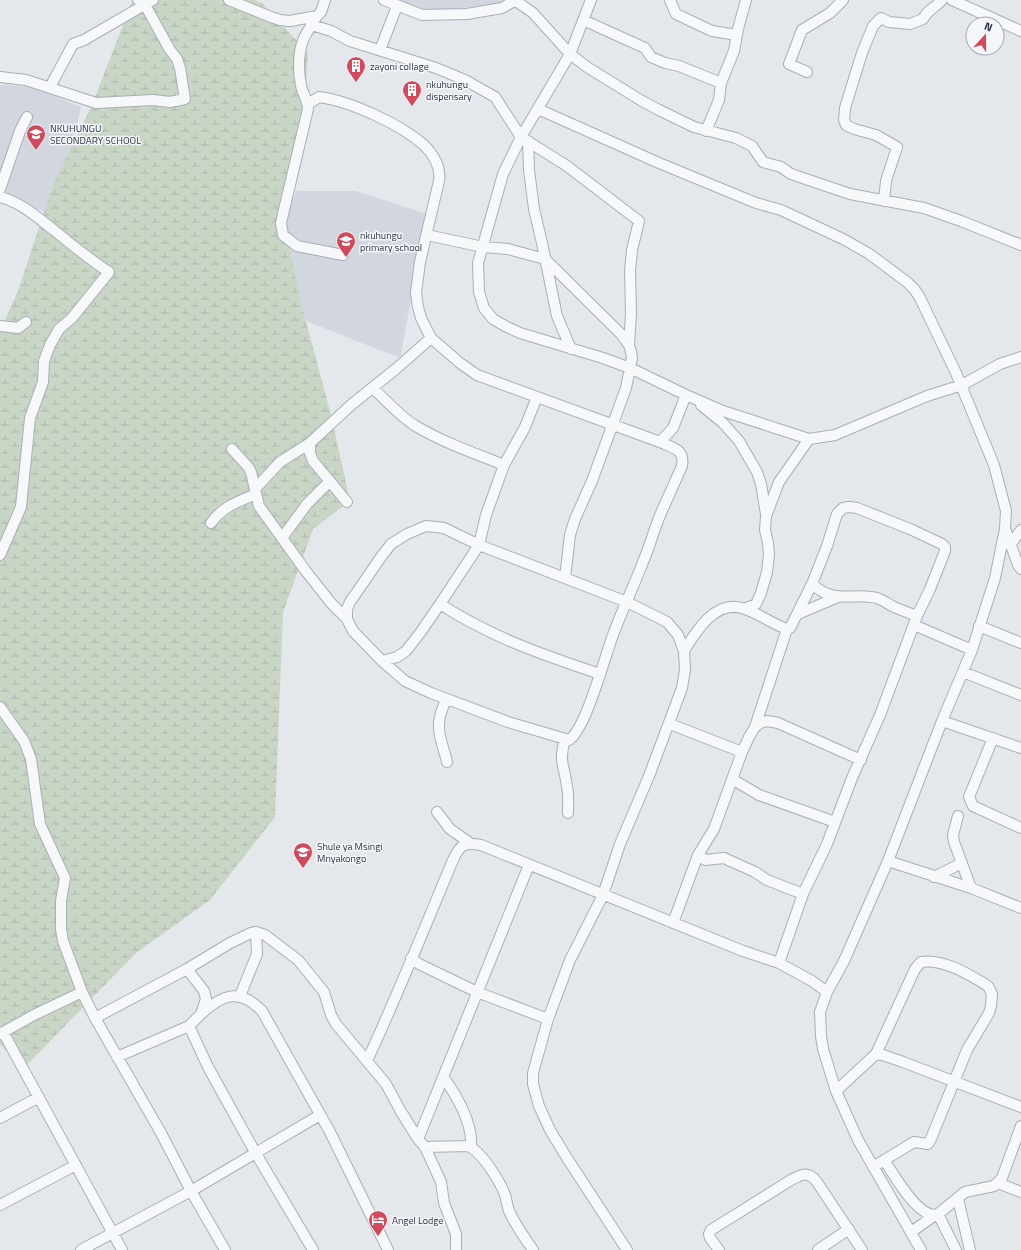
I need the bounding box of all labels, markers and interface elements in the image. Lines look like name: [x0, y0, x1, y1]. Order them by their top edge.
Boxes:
north arrow: [965, 16, 1005, 56]
text: N: [982, 18, 995, 35]
building icon: zayoni collage: [345, 55, 367, 83]
place label: zayoni collage: [370, 59, 429, 74]
place label: nkuhungu dispensary: [426, 77, 472, 104]
building icon: nkuhungu dispensary: [401, 79, 423, 107]
place label: NKUHUNGU SECONDARY SCHOOL: [50, 121, 141, 148]
school or university icon: NKUHUNGU SECONDARY SCHOOL: [25, 123, 47, 151]
place label: nkuhungu primary school: [360, 228, 422, 255]
school or university icon: nkuhungu primary school: [335, 230, 357, 258]
place label: Shule ya Msingi Mnyakongo: [317, 839, 383, 866]
school or university icon: Shule ya Msingi Mnyakongo: [292, 841, 314, 869]
hotel icon: Angel Lodge: [367, 1209, 389, 1237]
place label: Angel Lodge: [392, 1213, 444, 1228]

